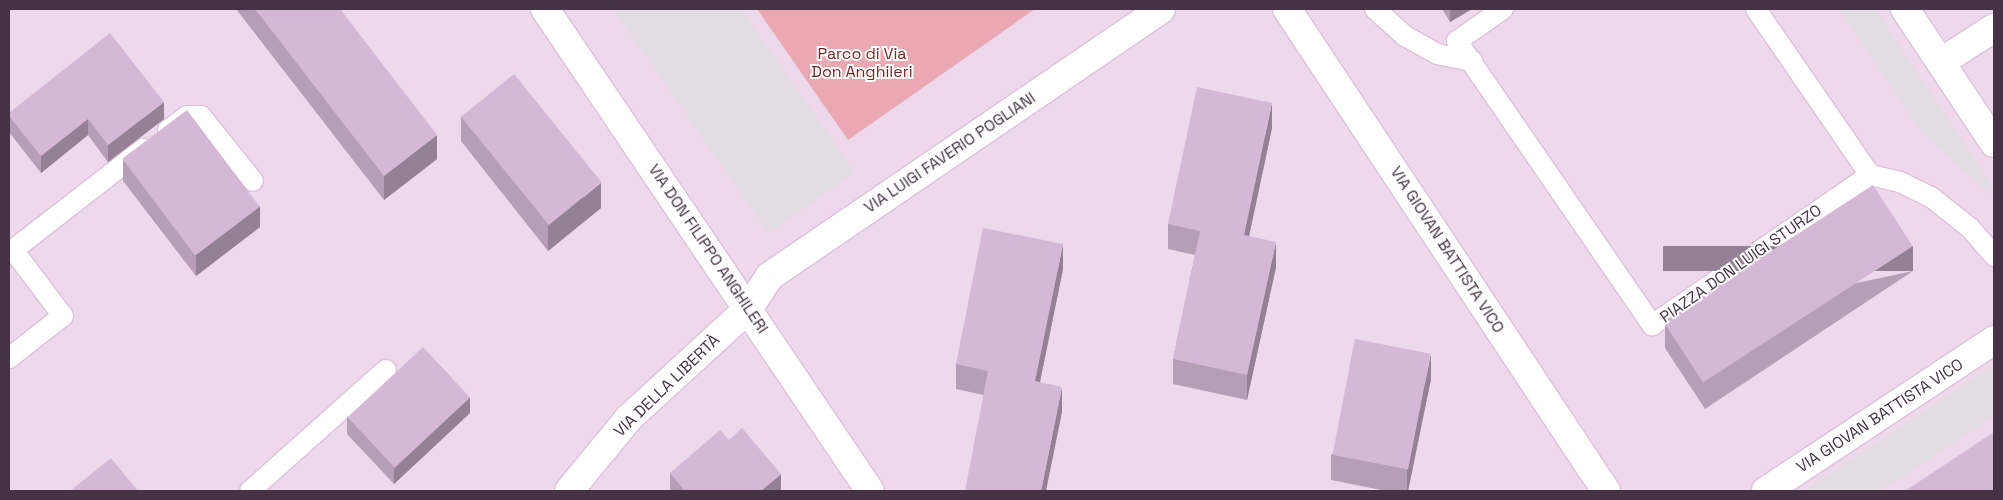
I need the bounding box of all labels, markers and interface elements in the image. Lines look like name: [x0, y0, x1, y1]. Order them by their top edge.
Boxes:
park label: Parco di Via Don Anghileri: [811, 44, 913, 82]
street label: VIA LUIGI FAVERIO POGLIANI: [861, 88, 1039, 218]
street label: VIA DON FILIPPO ANGHILERI: [644, 160, 772, 338]
street label: VIA GIOVAN BATTISTA VICO: [1386, 163, 1508, 337]
street label: PIAZZA DON LUIGI STURZO: [1656, 201, 1826, 327]
street label: VIA DELLA LIBERTÀ: [610, 331, 724, 441]
street label: VIA GIOVAN BATTISTA VICO: [1793, 355, 1967, 477]

